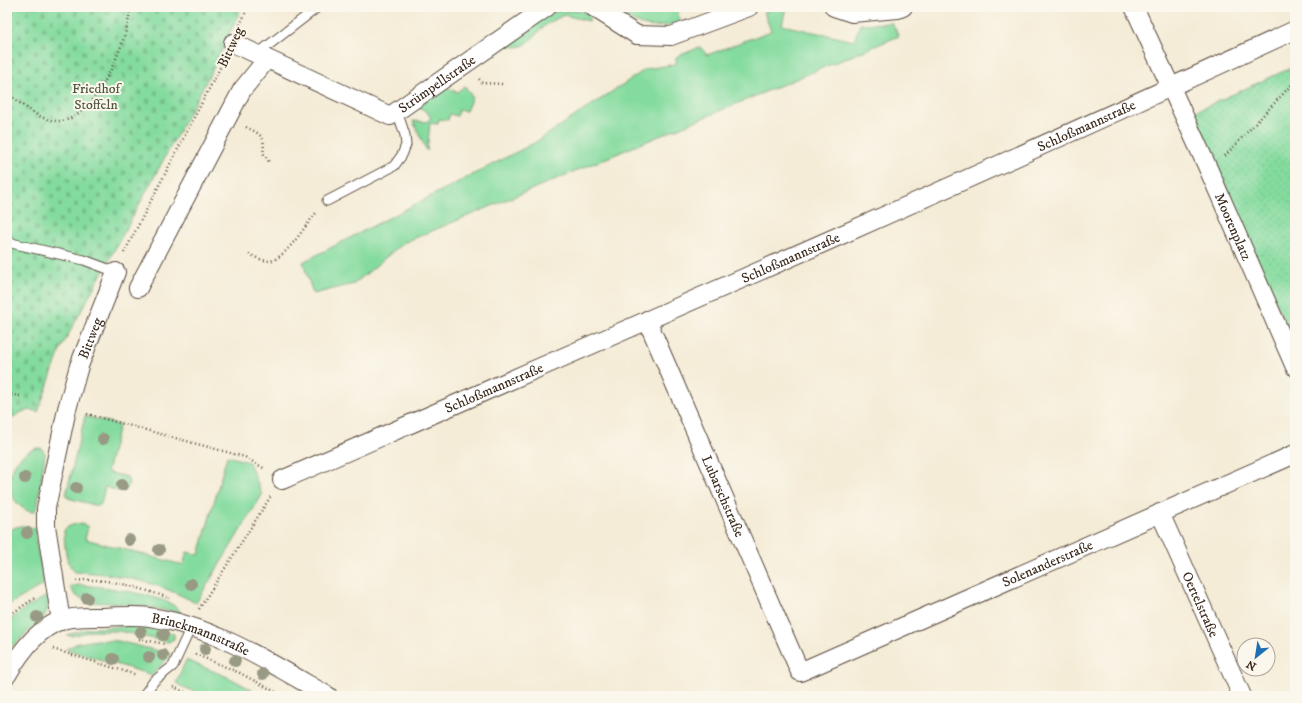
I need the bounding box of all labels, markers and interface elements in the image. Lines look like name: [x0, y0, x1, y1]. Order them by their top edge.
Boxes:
street label: Bittweg: [214, 24, 248, 71]
street label: Strümpellstraße: [395, 51, 480, 118]
park label: Friedhof Stoffeln: [72, 80, 123, 114]
street label: Schloßmannstraße: [1035, 96, 1139, 156]
street label: Moorenplatz: [1210, 190, 1255, 264]
street label: Schloßmannstraße: [739, 229, 843, 288]
street label: Bittweg: [75, 315, 107, 362]
street label: Schloßmannstraße: [442, 359, 547, 418]
street label: Lubarschstraße: [697, 453, 748, 540]
street label: Solenanderstraße: [1000, 536, 1096, 592]
street label: Oertelstraße: [1177, 569, 1223, 640]
street label: Brinckmannstraße: [150, 609, 253, 660]
north arrow: [1236, 637, 1276, 677]
text: N: [1244, 656, 1259, 673]

